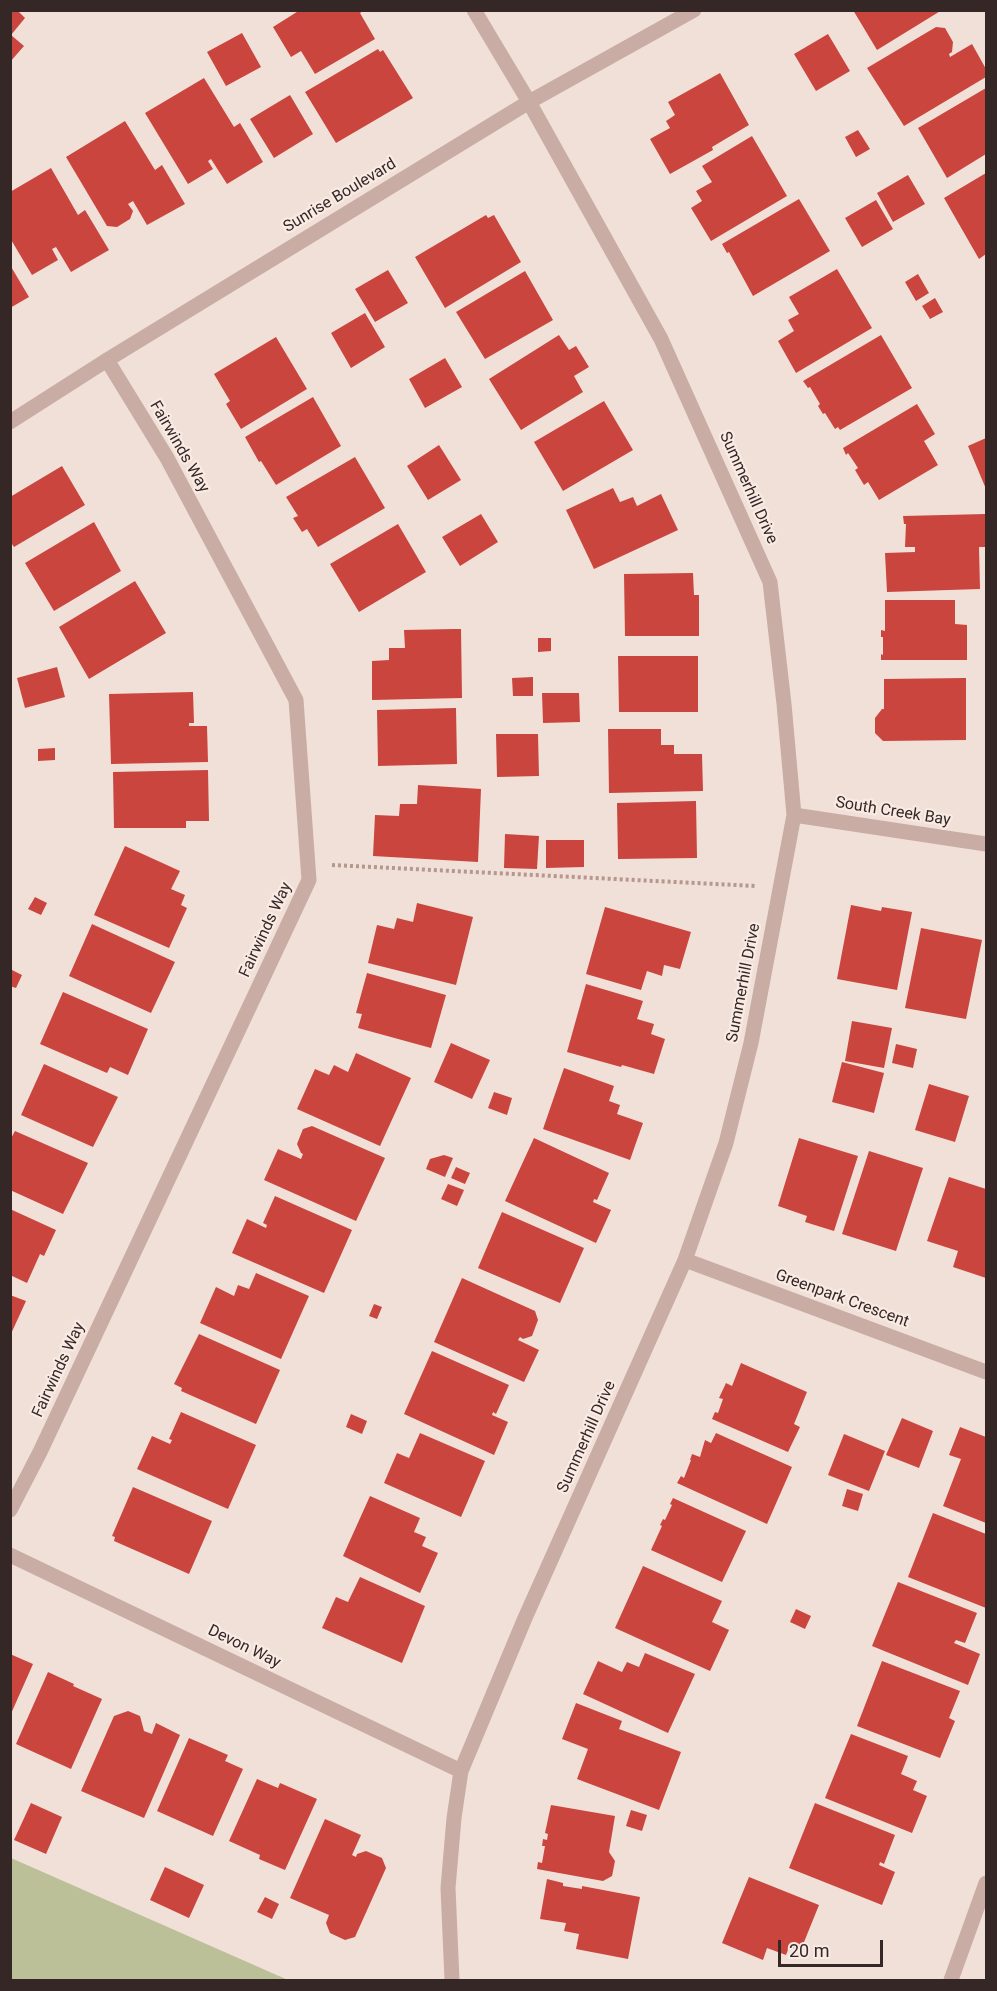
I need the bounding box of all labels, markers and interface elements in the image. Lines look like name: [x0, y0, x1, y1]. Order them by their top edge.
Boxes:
street label: Sunrise Boulevard: [280, 155, 400, 237]
street label: Fairwinds Way: [145, 398, 213, 496]
street label: Summerhill Drive: [715, 429, 781, 547]
street label: South Creek Bay: [834, 793, 952, 831]
street label: Fairwinds Way: [236, 879, 296, 981]
street label: Summerhill Drive: [723, 922, 765, 1044]
street label: Greenpark Crescent: [773, 1266, 911, 1332]
street label: Fairwinds Way: [29, 1319, 89, 1421]
street label: Summerhill Drive: [554, 1378, 620, 1496]
street label: Devon Way: [204, 1621, 284, 1673]
scale bar: [781, 1928, 886, 1966]
text: 20 m: [789, 1940, 829, 1961]

